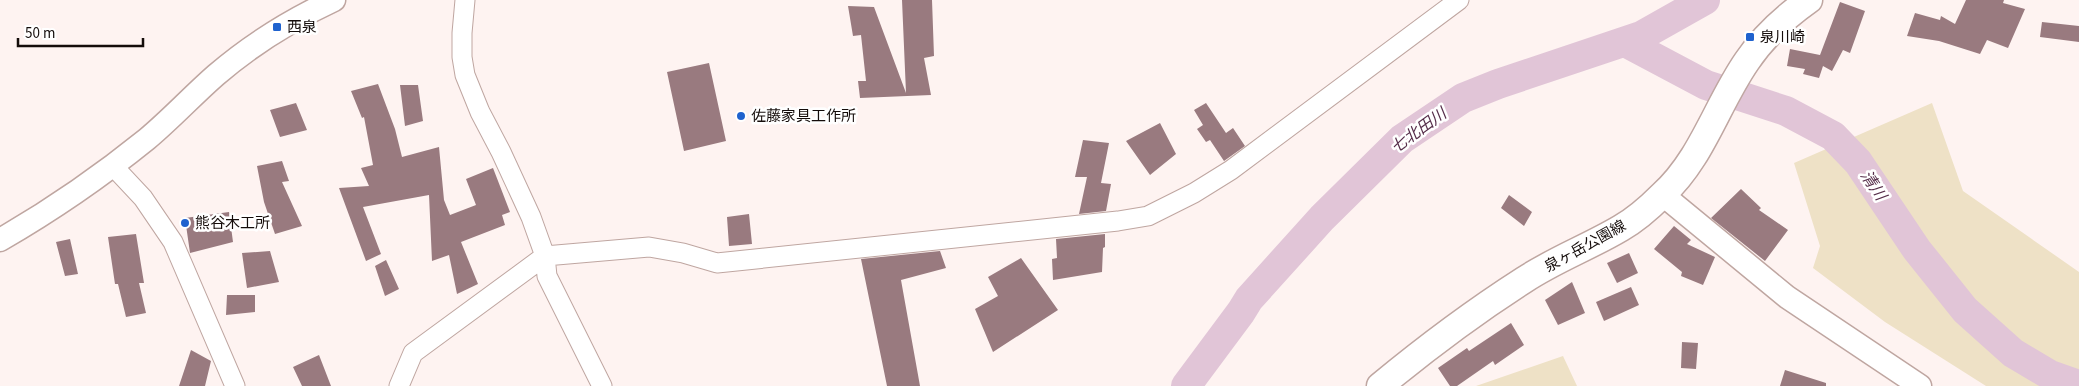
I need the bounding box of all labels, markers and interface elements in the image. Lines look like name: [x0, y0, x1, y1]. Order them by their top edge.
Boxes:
scale bar: [18, 15, 142, 47]
place label: 西泉: [287, 17, 317, 38]
marker: 西泉: [271, 21, 283, 33]
text: 50 m: [25, 23, 55, 44]
place label: 泉川崎: [1760, 27, 1805, 48]
marker: 泉川崎: [1744, 31, 1756, 43]
water label: 七北田川: [1386, 102, 1453, 159]
place label: 佐藤家具工作所: [751, 106, 856, 127]
marker: 佐藤家具工作所: [735, 110, 747, 122]
water label: 清川: [1855, 166, 1892, 207]
place label: 熊谷木工所: [195, 213, 270, 234]
street label: 泉ヶ岳公園線: [1541, 215, 1630, 277]
marker: 熊谷木工所: [179, 217, 191, 229]

